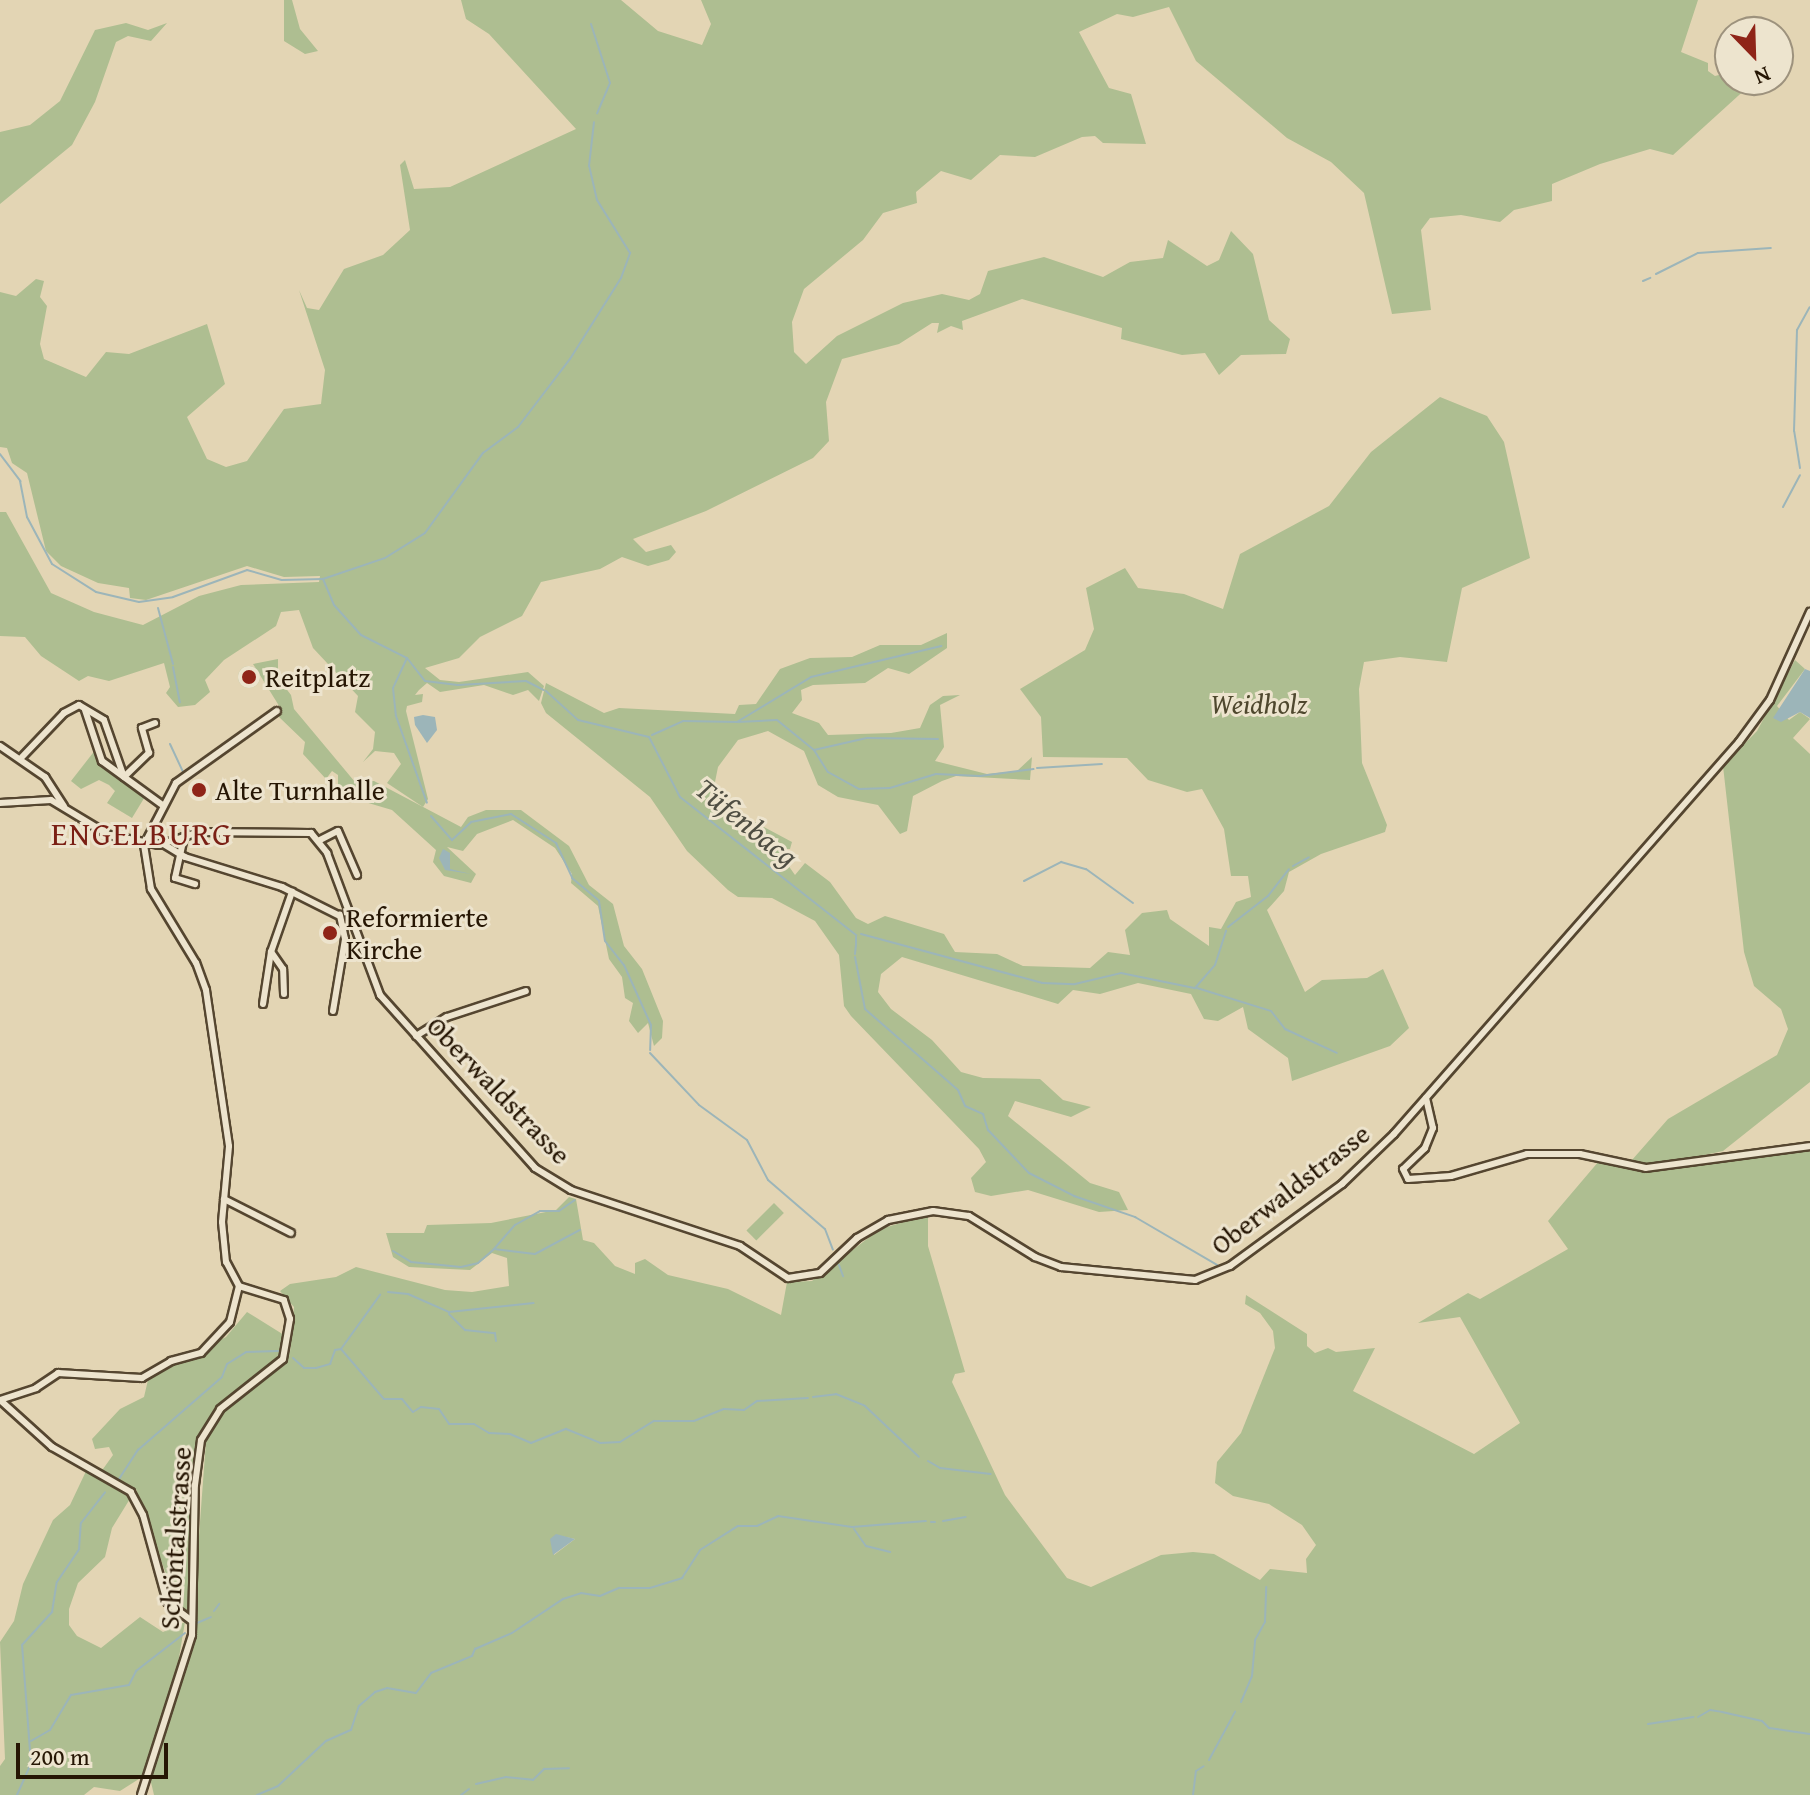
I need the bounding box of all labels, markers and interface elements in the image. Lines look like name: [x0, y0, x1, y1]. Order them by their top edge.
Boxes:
north arrow: [1714, 16, 1794, 96]
text: N: [1750, 59, 1776, 94]
place label: Reitplatz: [265, 660, 370, 694]
marker: Reitplatz: [240, 668, 258, 686]
park label: Weidholz: [1211, 687, 1307, 721]
water label: Tüfenbacg: [689, 770, 805, 874]
place label: Alte Turnhalle: [215, 773, 385, 807]
marker: Alte Turnhalle: [190, 781, 208, 799]
district label: ENGELBURG: [51, 815, 233, 853]
place label: Reformierte Kirche: [346, 900, 489, 966]
marker: Reformierte Kirche: [321, 924, 339, 942]
street label: Oberwaldstrasse: [420, 1009, 578, 1171]
street label: Oberwaldstrasse: [1204, 1116, 1376, 1262]
street label: Schöntalstrasse: [152, 1445, 198, 1631]
scale bar: [20, 1727, 172, 1777]
text: 200 m: [30, 1739, 90, 1774]

